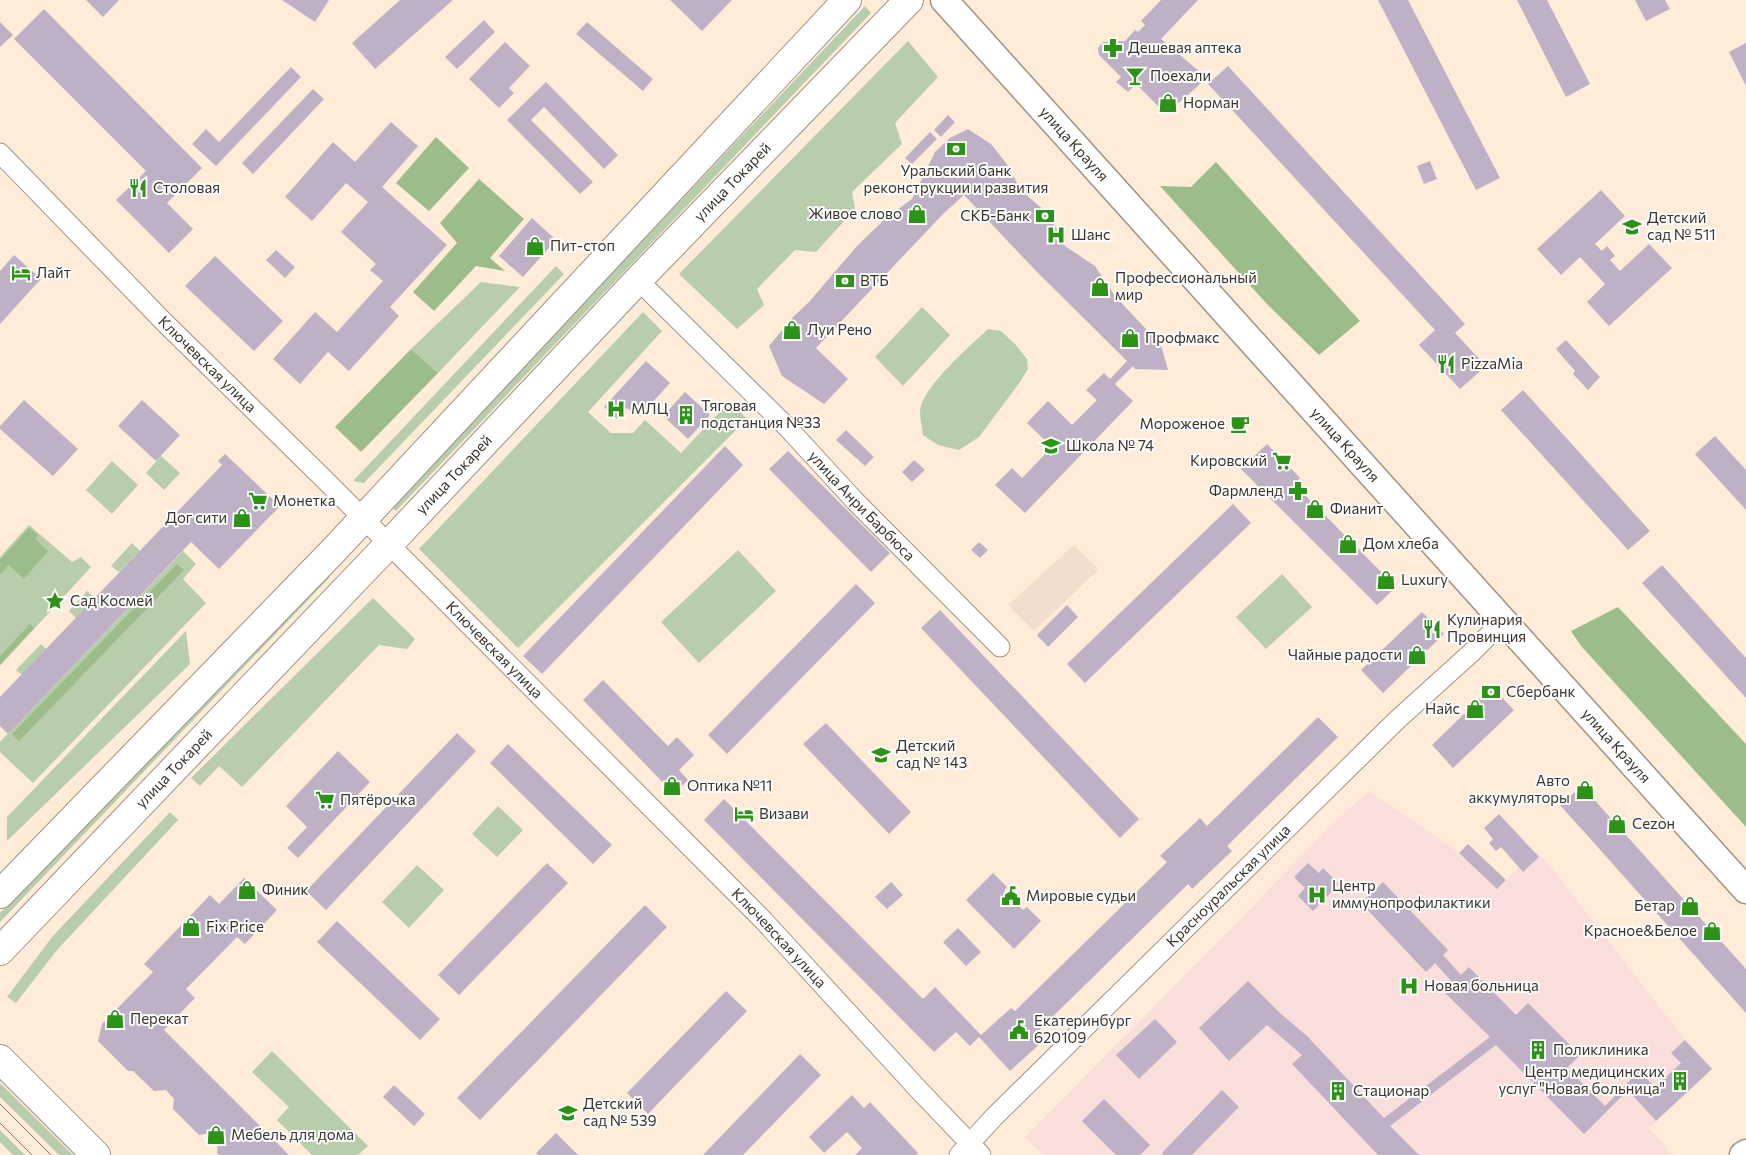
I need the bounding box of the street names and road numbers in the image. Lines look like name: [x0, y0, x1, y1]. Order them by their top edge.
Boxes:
street label: улица Крауля: [1036, 102, 1113, 184]
street label: улица Токарей: [690, 138, 774, 225]
street label: Ключевская улица: [155, 312, 261, 416]
street label: улица Крауля: [1308, 403, 1384, 485]
street label: улица Токарей: [412, 431, 495, 518]
street label: улица Анри Барбюса: [805, 447, 919, 564]
street label: Ключевская улица: [443, 597, 547, 702]
street label: улица Крауля: [1579, 704, 1655, 786]
street label: улица Токарей: [131, 725, 215, 811]
street label: Красноуральская улица: [1162, 820, 1294, 950]
street label: Ключевская улица: [728, 884, 831, 991]

